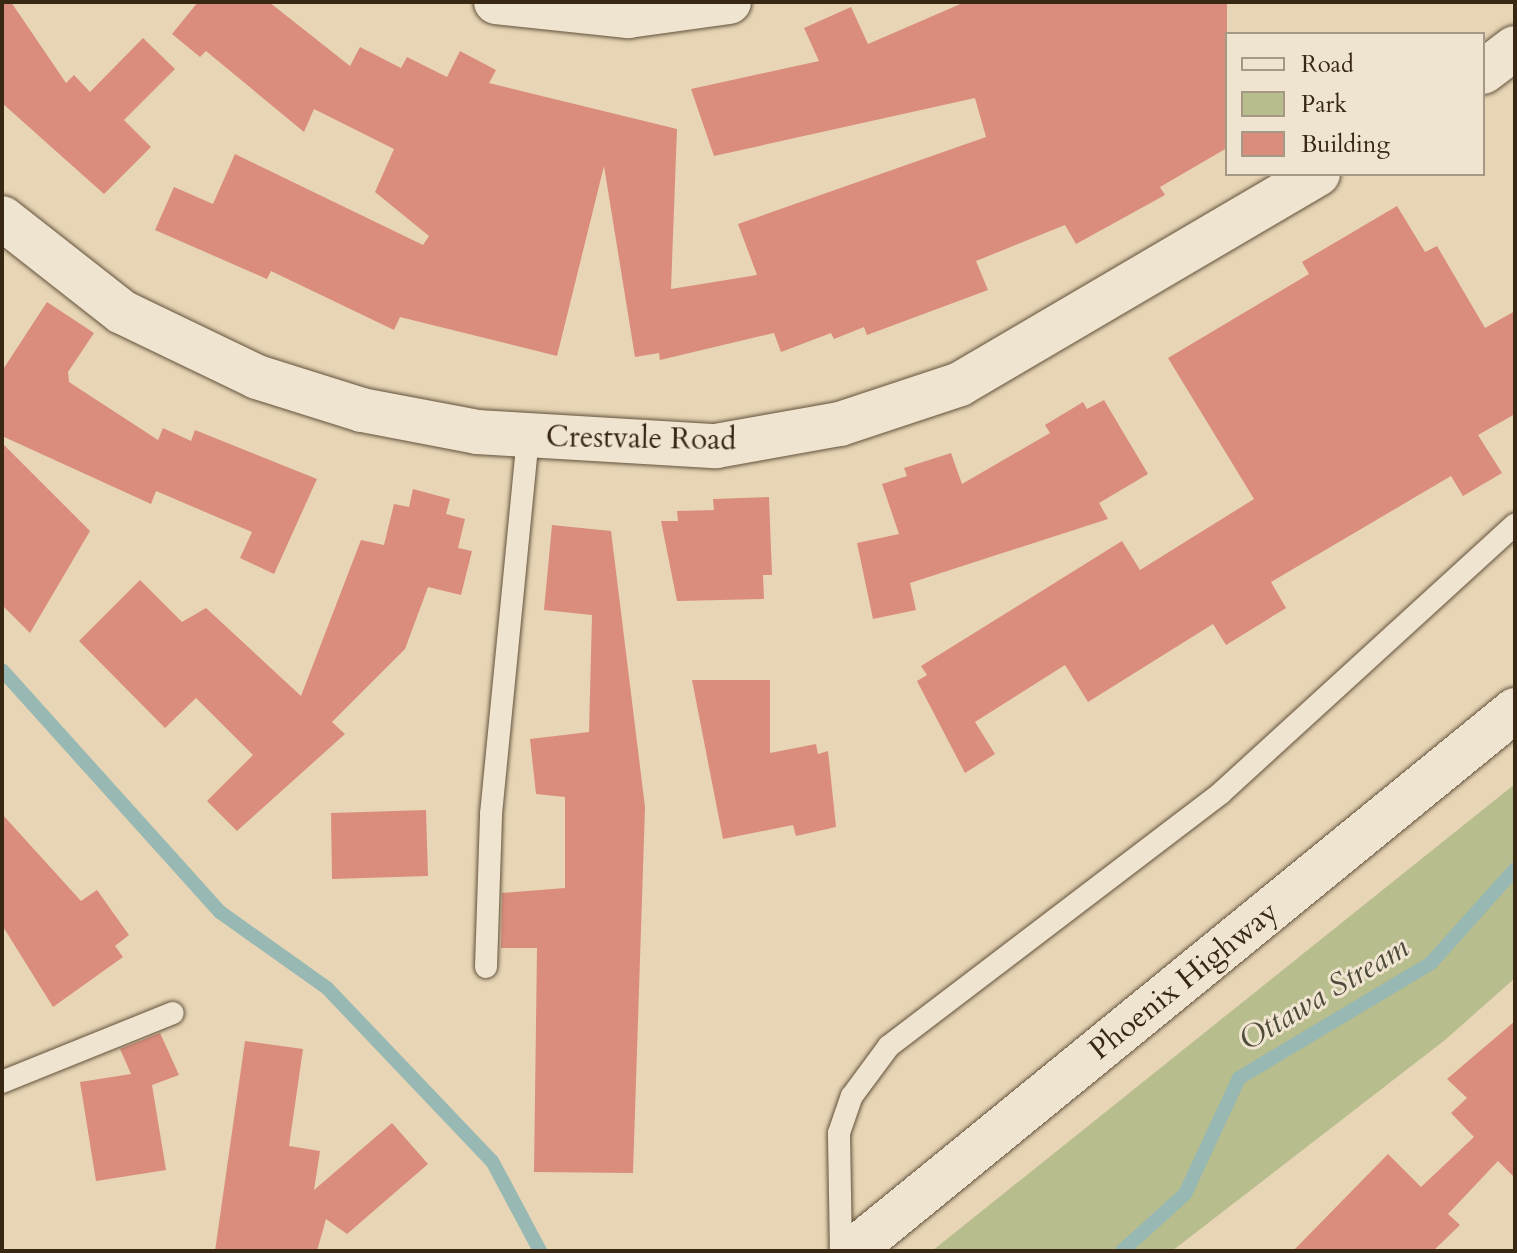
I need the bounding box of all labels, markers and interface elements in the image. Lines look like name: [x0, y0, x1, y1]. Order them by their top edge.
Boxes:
legend: [1225, 32, 1485, 176]
text: Road: [1301, 48, 1354, 81]
text: Park: [1301, 88, 1347, 121]
text: Building: [1301, 128, 1390, 161]
street label: Crestvale Road: [546, 419, 736, 459]
street label: Phoenix Highway: [1082, 894, 1286, 1068]
water label: Ottawa Stream: [1232, 928, 1416, 1060]

